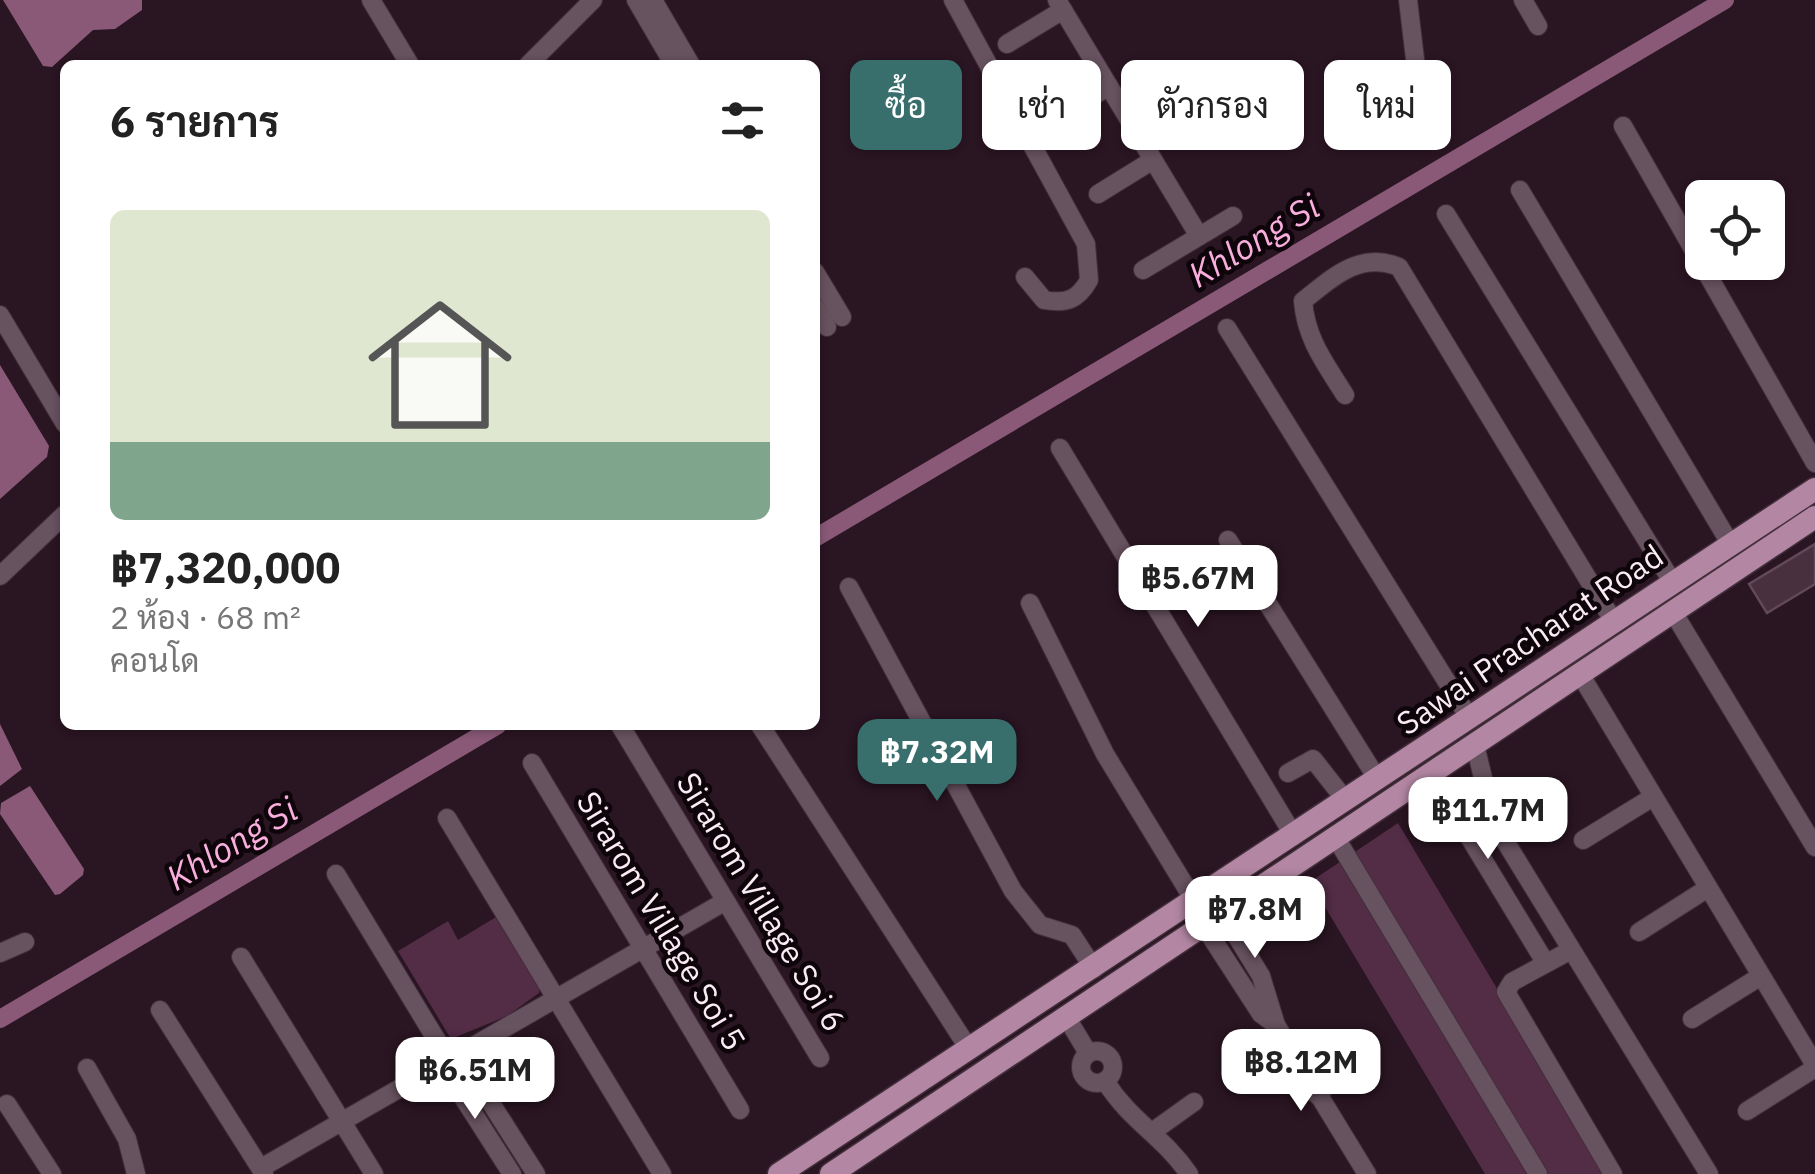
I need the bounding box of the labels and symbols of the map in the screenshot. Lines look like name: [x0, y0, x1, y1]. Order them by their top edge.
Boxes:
water label: Khlong Si: [1179, 183, 1328, 297]
street label: Sawai Pracharat Road: [1388, 534, 1671, 744]
pin: ฿5.67M: [1117, 545, 1279, 630]
pin: ฿7.32M: [856, 719, 1018, 804]
street label: Sirarom Village Soi 6: [668, 764, 856, 1039]
pin: ฿11.7M: [1407, 777, 1569, 862]
street label: Sirarom Village Soi 5: [568, 783, 756, 1058]
water label: Khlong Si: [157, 786, 306, 900]
pin: ฿7.8M: [1185, 876, 1325, 961]
pin: ฿8.12M: [1220, 1029, 1382, 1114]
pin: ฿6.51M: [394, 1037, 556, 1122]

